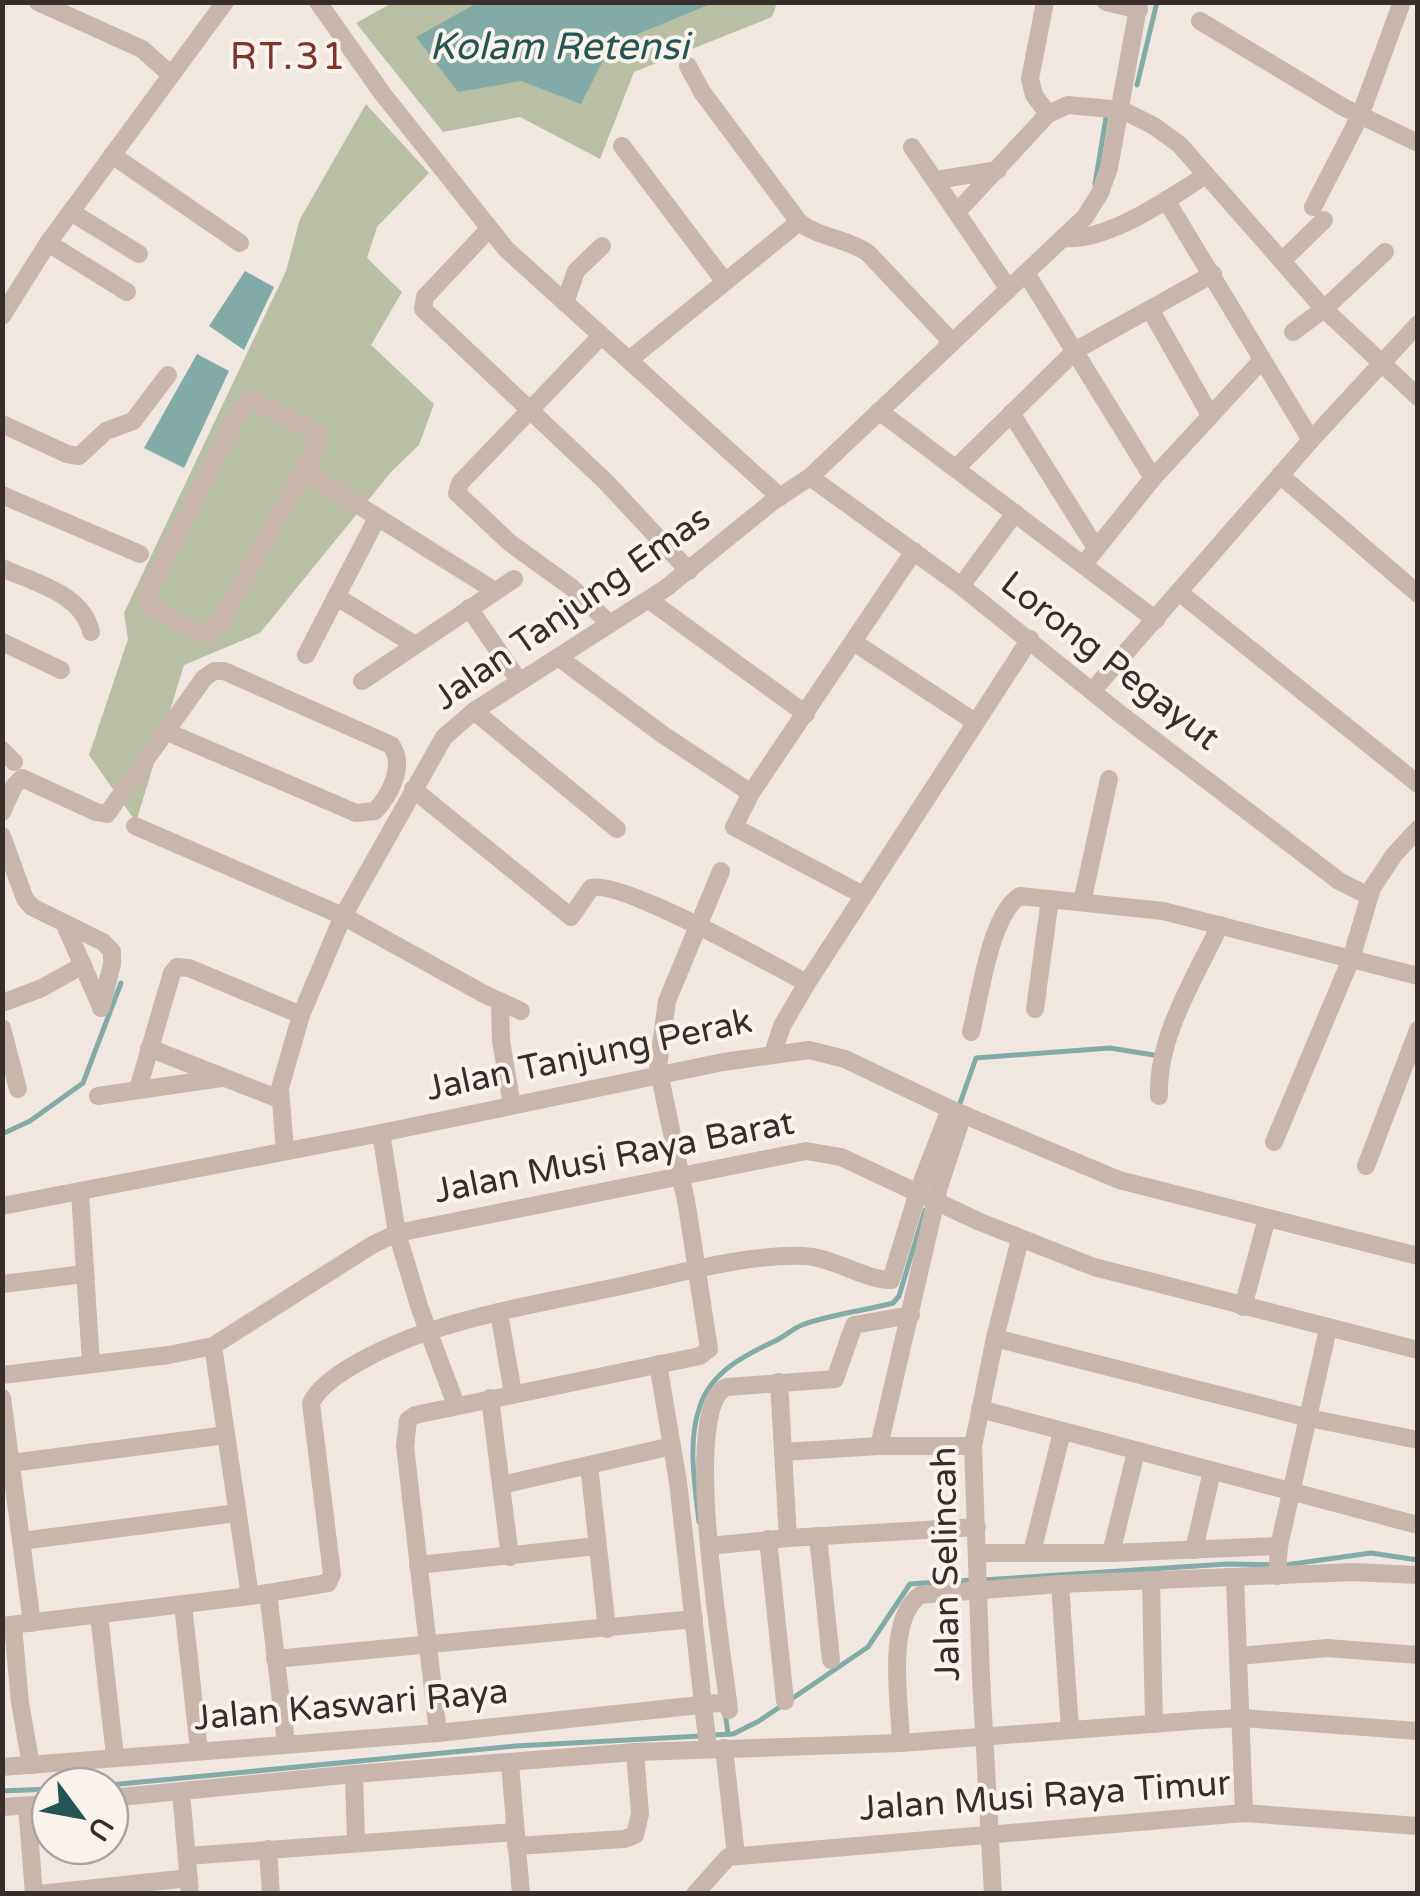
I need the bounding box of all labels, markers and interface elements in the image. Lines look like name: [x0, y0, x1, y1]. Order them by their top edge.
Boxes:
water label: Kolam Retensi: [429, 24, 693, 70]
district label: RT.31: [230, 34, 348, 80]
street label: Jalan Tanjung Emas: [426, 497, 718, 719]
street label: Lorong Pegayut: [992, 563, 1228, 759]
street label: Jalan Tanjung Perak: [422, 1000, 756, 1110]
street label: Jalan Musi Raya Barat: [431, 1102, 797, 1212]
street label: Jalan Selincah: [923, 1446, 969, 1682]
street label: Jalan Kaswari Raya: [192, 1670, 510, 1740]
street label: Jalan Musi Raya Timur: [858, 1762, 1233, 1830]
north arrow: [30, 1766, 130, 1866]
text: U: [80, 1811, 120, 1847]

